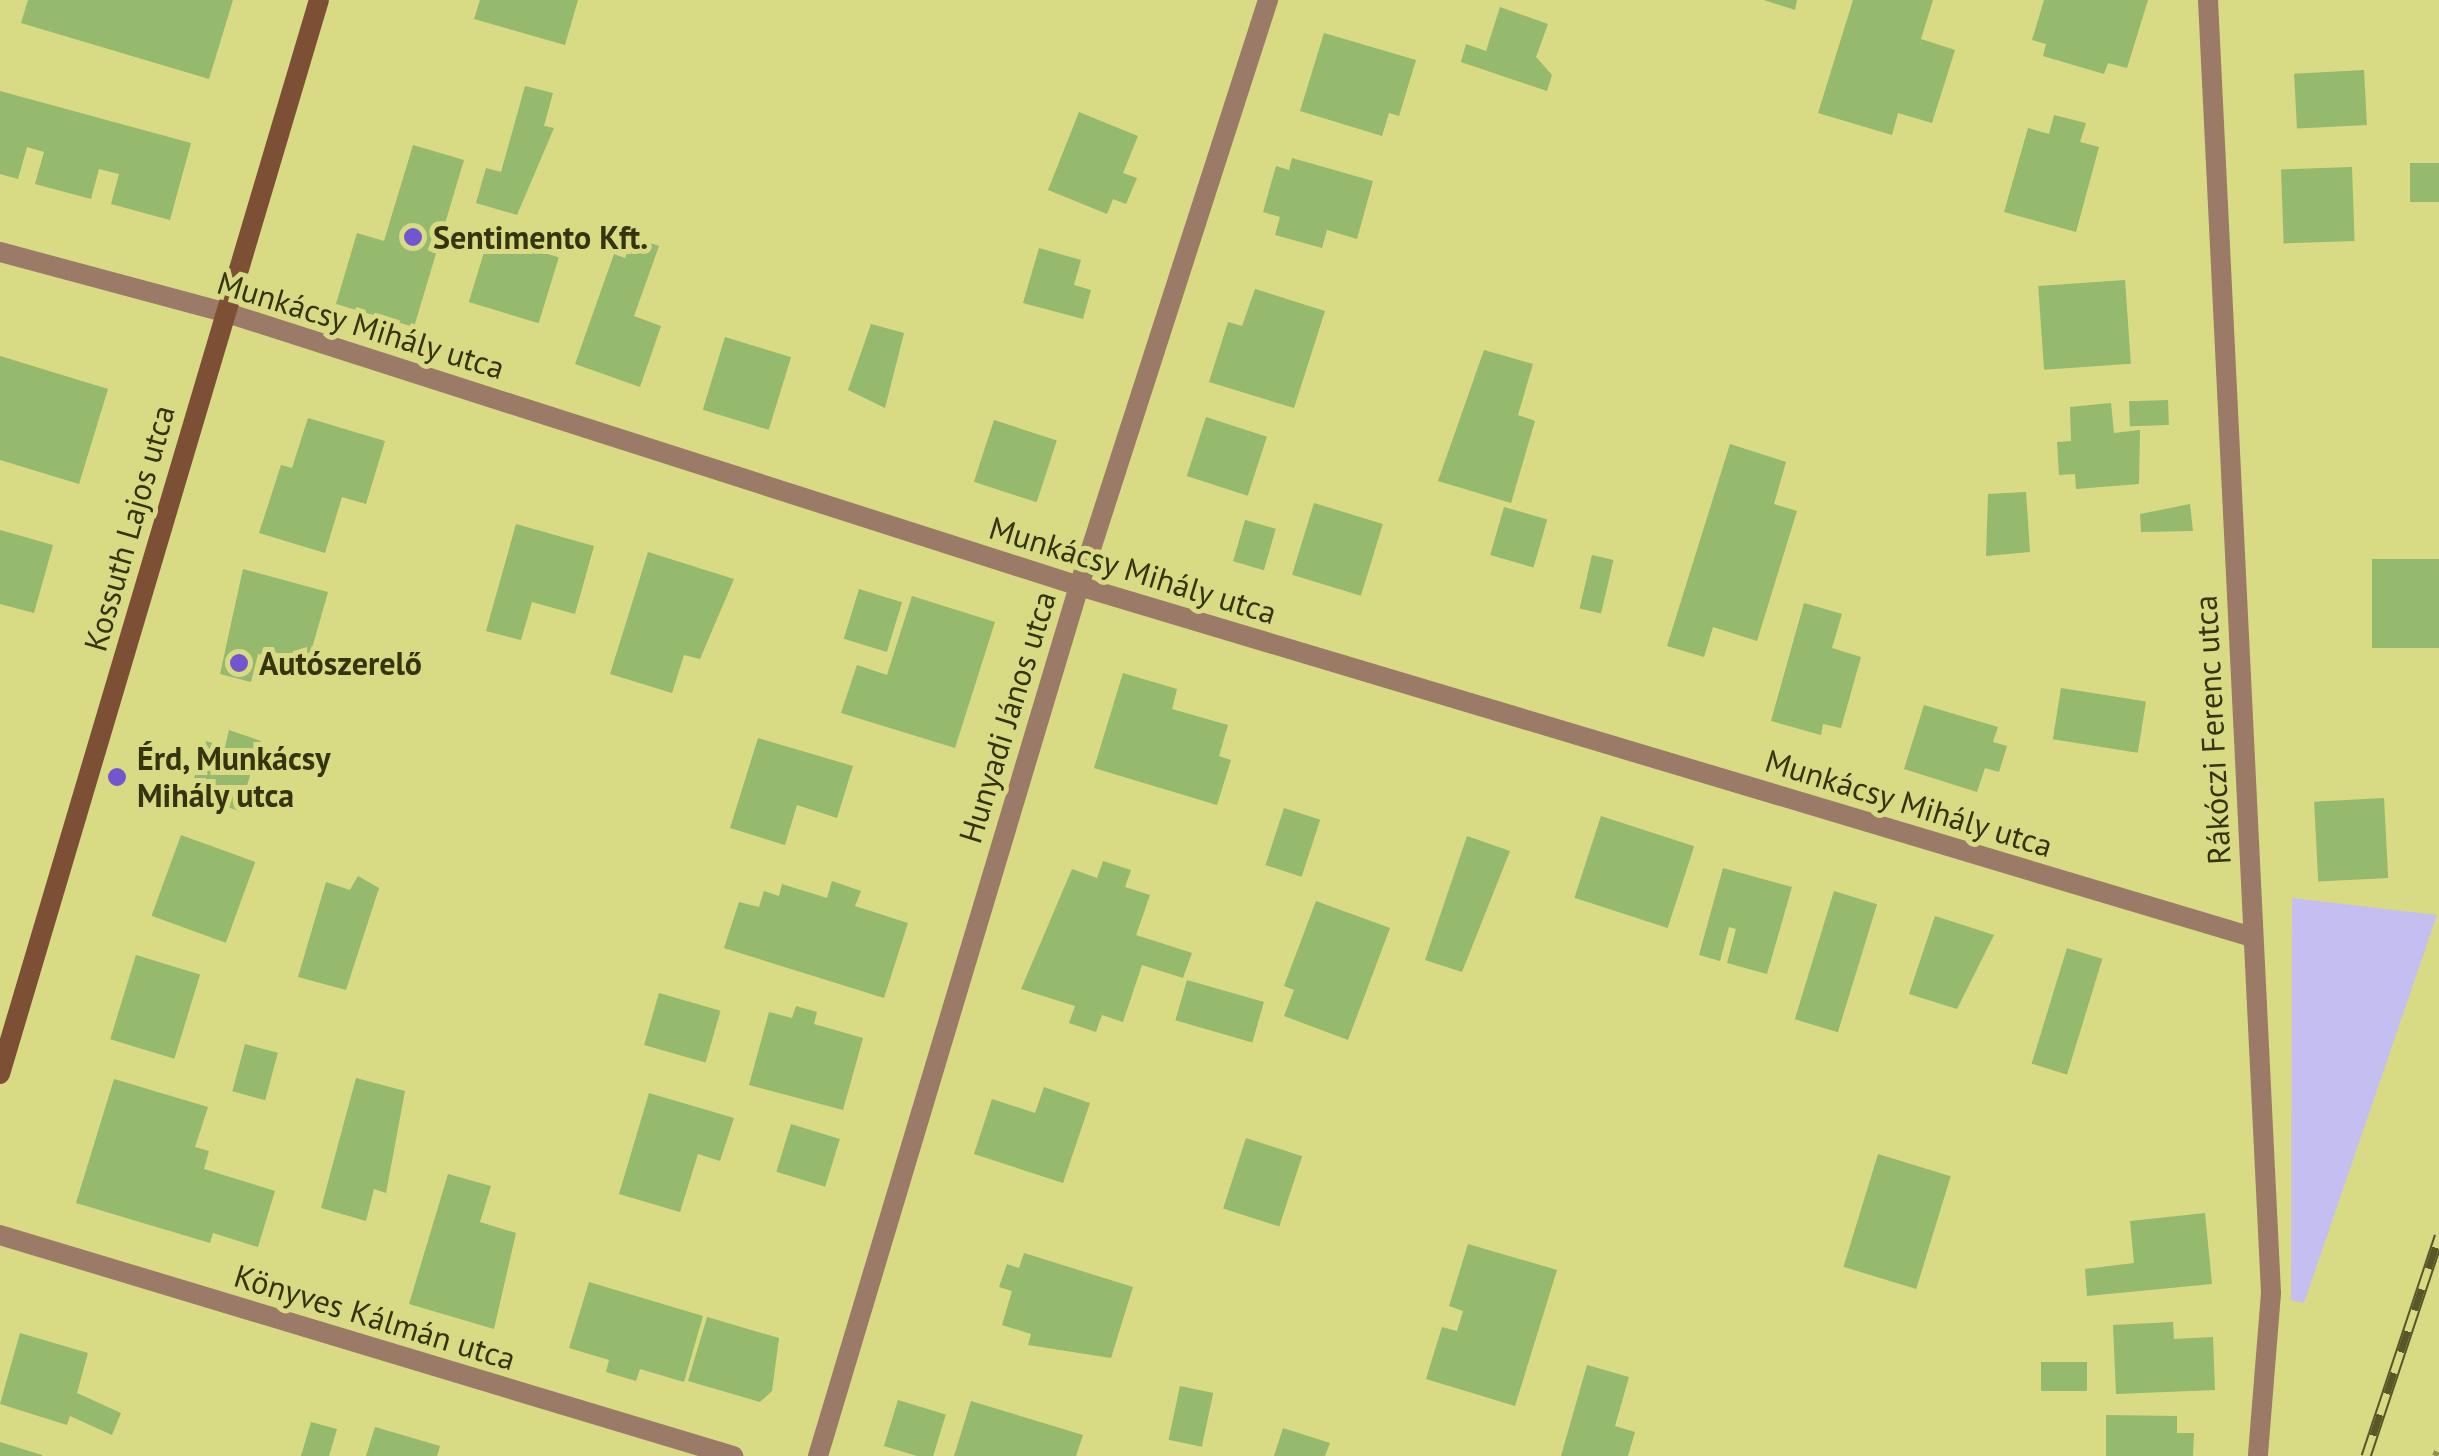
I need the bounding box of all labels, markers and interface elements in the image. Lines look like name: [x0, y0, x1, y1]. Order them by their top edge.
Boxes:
place label: Sentimento Kft.: [433, 218, 648, 256]
marker: Sentimento Kft.: [402, 226, 424, 248]
street label: Munkácsy Mihály utca: [212, 263, 510, 387]
street label: Kossuth Lajos utca: [76, 401, 182, 655]
street label: Munkácsy Mihály utca: [984, 508, 1282, 632]
street label: Hunyadi János utca: [950, 586, 1064, 848]
street label: Rákóczi Ferenc utca: [2186, 594, 2238, 866]
place label: Autószerelő: [259, 644, 422, 682]
marker: Autószerelő: [228, 652, 250, 674]
place label: Érd, Munkácsy Mihály utca: [137, 740, 333, 815]
street label: Munkácsy Mihály utca: [1760, 741, 2058, 865]
marker: Érd, Munkácsy Mihály utca: [106, 766, 128, 788]
street label: Könyves Kálmán utca: [230, 1256, 520, 1378]

